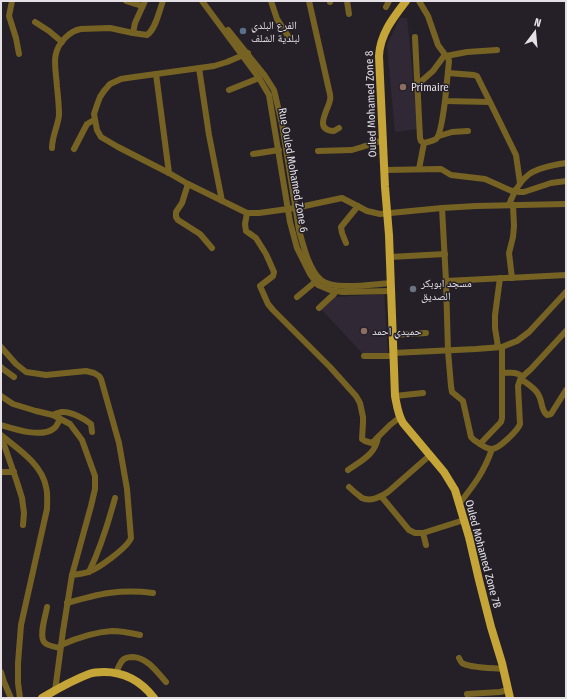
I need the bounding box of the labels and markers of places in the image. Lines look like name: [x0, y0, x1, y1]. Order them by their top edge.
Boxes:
place label: الفرع البلدي لبلدية الشلف: [251, 19, 300, 45]
marker: الفرع البلدي لبلدية الشلف: [238, 26, 248, 36]
place label: Primaire: [411, 81, 449, 94]
marker: Primaire: [398, 82, 408, 92]
place label: مسجد ابوبكر الصديق: [420, 277, 472, 303]
marker: مسجد ابوبكر الصديق: [408, 284, 418, 294]
place label: حميدي احمد: [372, 325, 421, 339]
marker: حميدي احمد: [359, 326, 369, 336]

